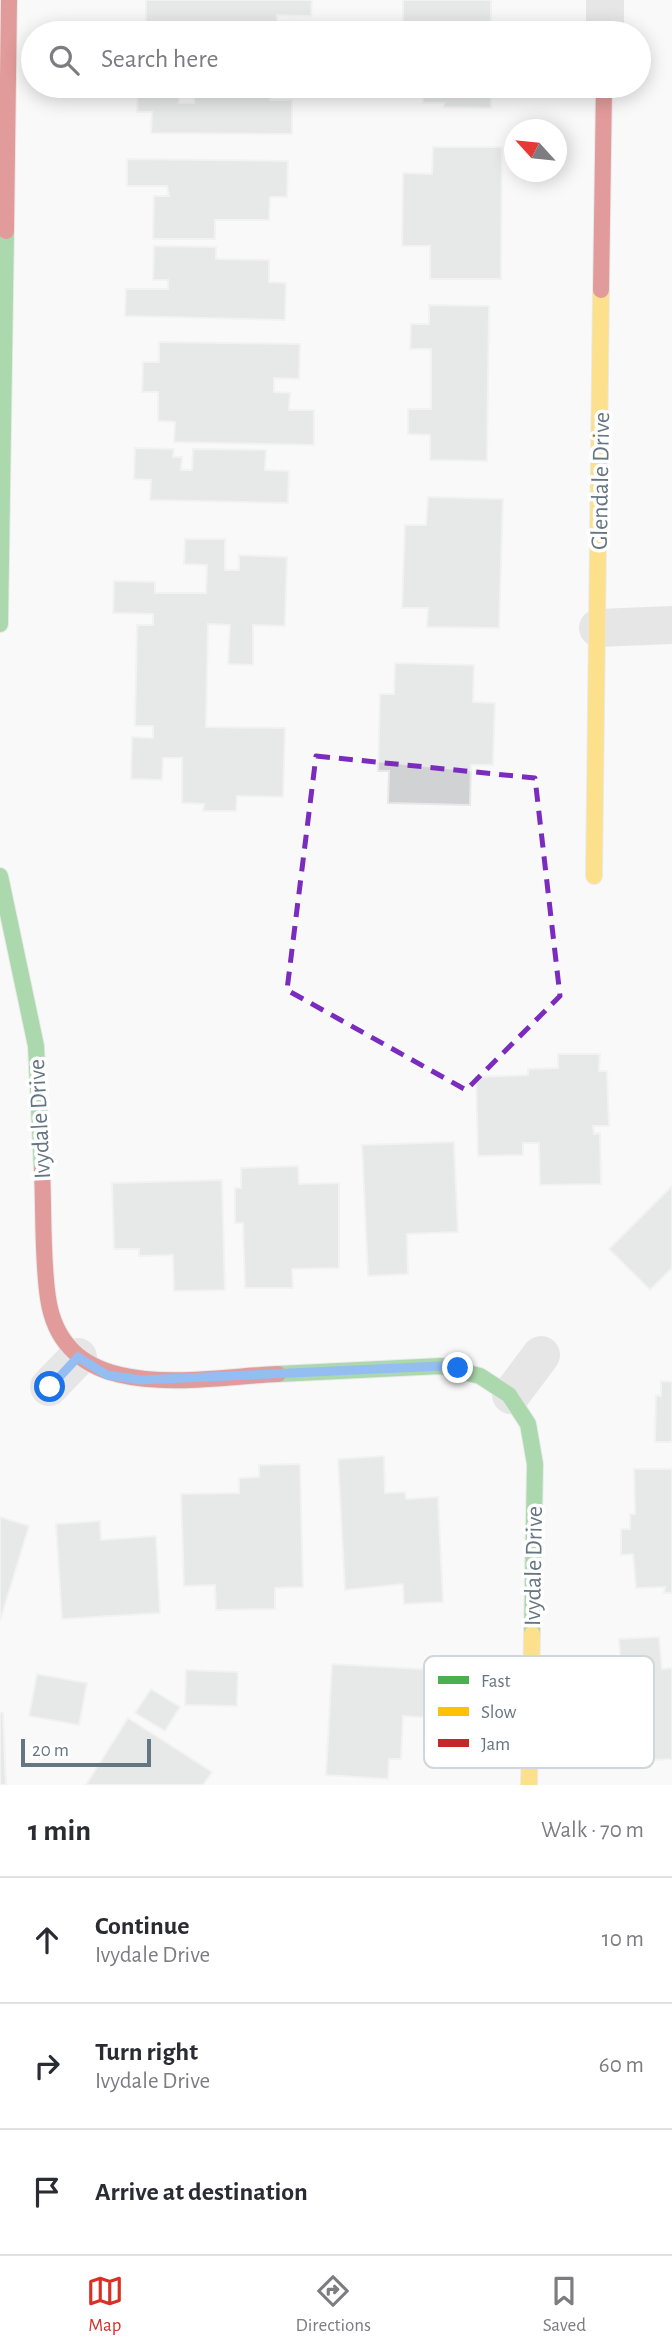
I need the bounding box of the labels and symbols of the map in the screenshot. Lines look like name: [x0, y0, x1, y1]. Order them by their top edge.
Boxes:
north arrow: [504, 119, 567, 182]
street label: Glendale Drive: [588, 412, 614, 550]
street label: Ivydale Drive: [25, 1058, 55, 1180]
route end: [442, 1352, 473, 1383]
route start: [34, 1371, 65, 1402]
street label: Ivydale Drive: [521, 1506, 547, 1626]
legend: [424, 1656, 654, 1768]
text: Fast: [481, 1672, 511, 1691]
text: Slow: [481, 1703, 517, 1722]
text: Jam: [481, 1735, 510, 1754]
scale bar: [21, 1736, 150, 1768]

